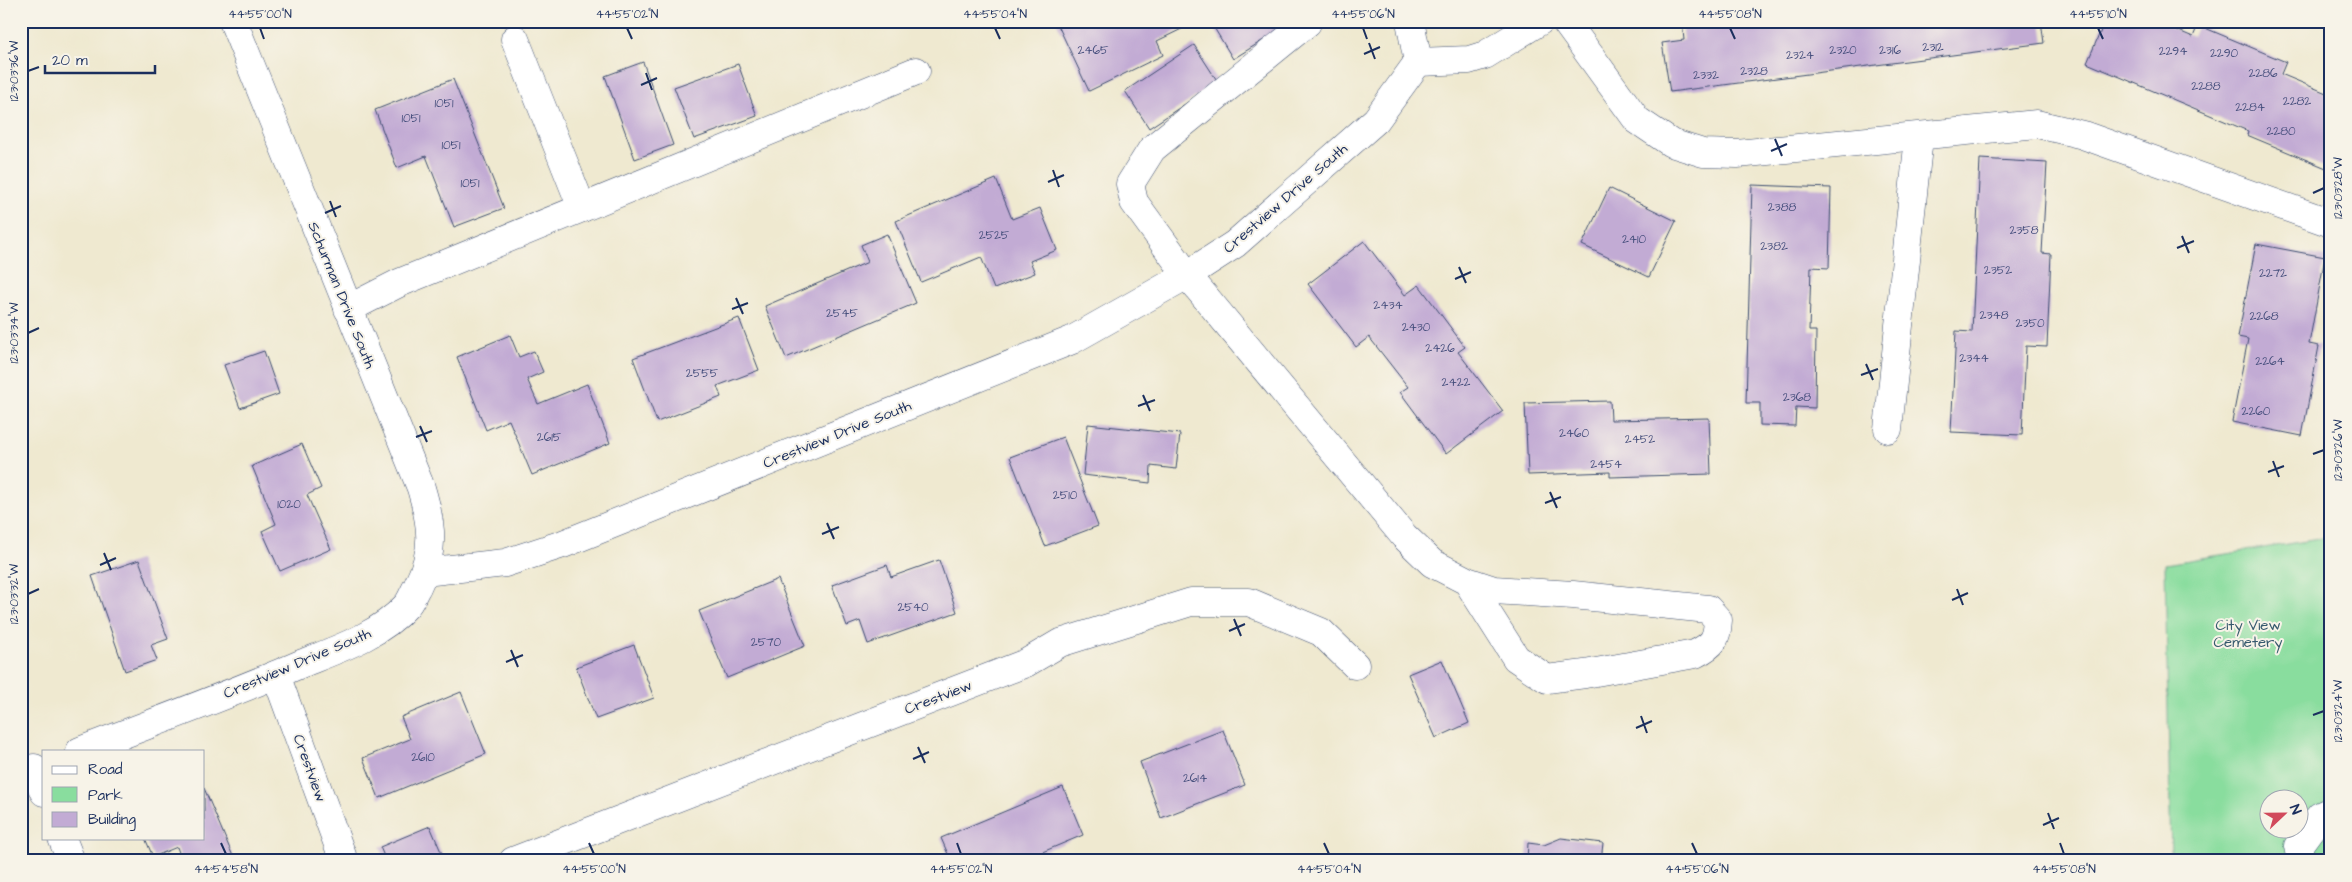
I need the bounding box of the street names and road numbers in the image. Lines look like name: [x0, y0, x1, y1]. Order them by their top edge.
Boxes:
street label: Crestview Drive South: [1219, 138, 1352, 258]
street label: Schurman Drive South: [302, 219, 381, 372]
street label: Crestview Drive South: [760, 395, 915, 474]
street label: Crestview Drive South: [220, 623, 375, 704]
street label: Crestview: [901, 675, 975, 720]
street label: Crestview: [288, 731, 332, 805]

